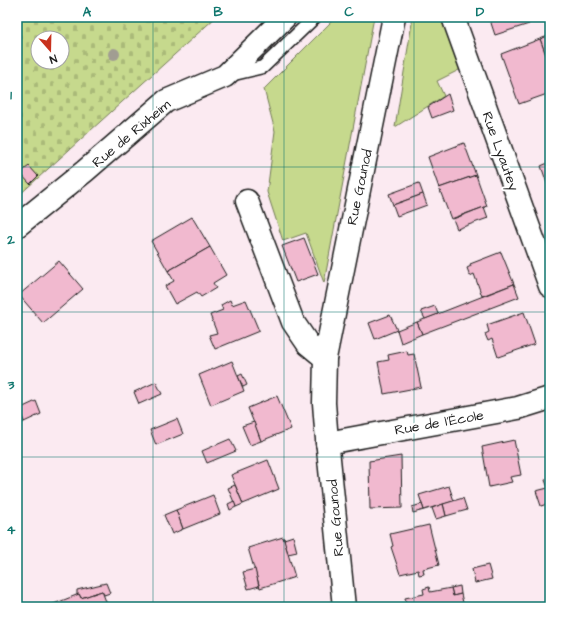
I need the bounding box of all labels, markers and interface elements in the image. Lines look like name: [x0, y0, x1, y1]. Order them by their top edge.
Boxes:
text: A: [83, 3, 92, 21]
text: B: [213, 3, 223, 21]
text: C: [344, 3, 354, 21]
text: D: [476, 3, 485, 21]
north arrow: [30, 30, 70, 70]
text: N: [47, 51, 59, 67]
text: 1: [10, 86, 12, 104]
street label: Rue de Rixheim: [88, 95, 175, 173]
street label: Rue Lyautey: [477, 109, 524, 194]
street label: Rue Gounod: [342, 147, 378, 227]
text: 2: [6, 231, 15, 249]
text: 3: [7, 376, 15, 394]
street label: Rue de l'École: [393, 405, 486, 441]
street label: Rue Gounod: [323, 479, 349, 557]
text: 4: [7, 521, 16, 539]

